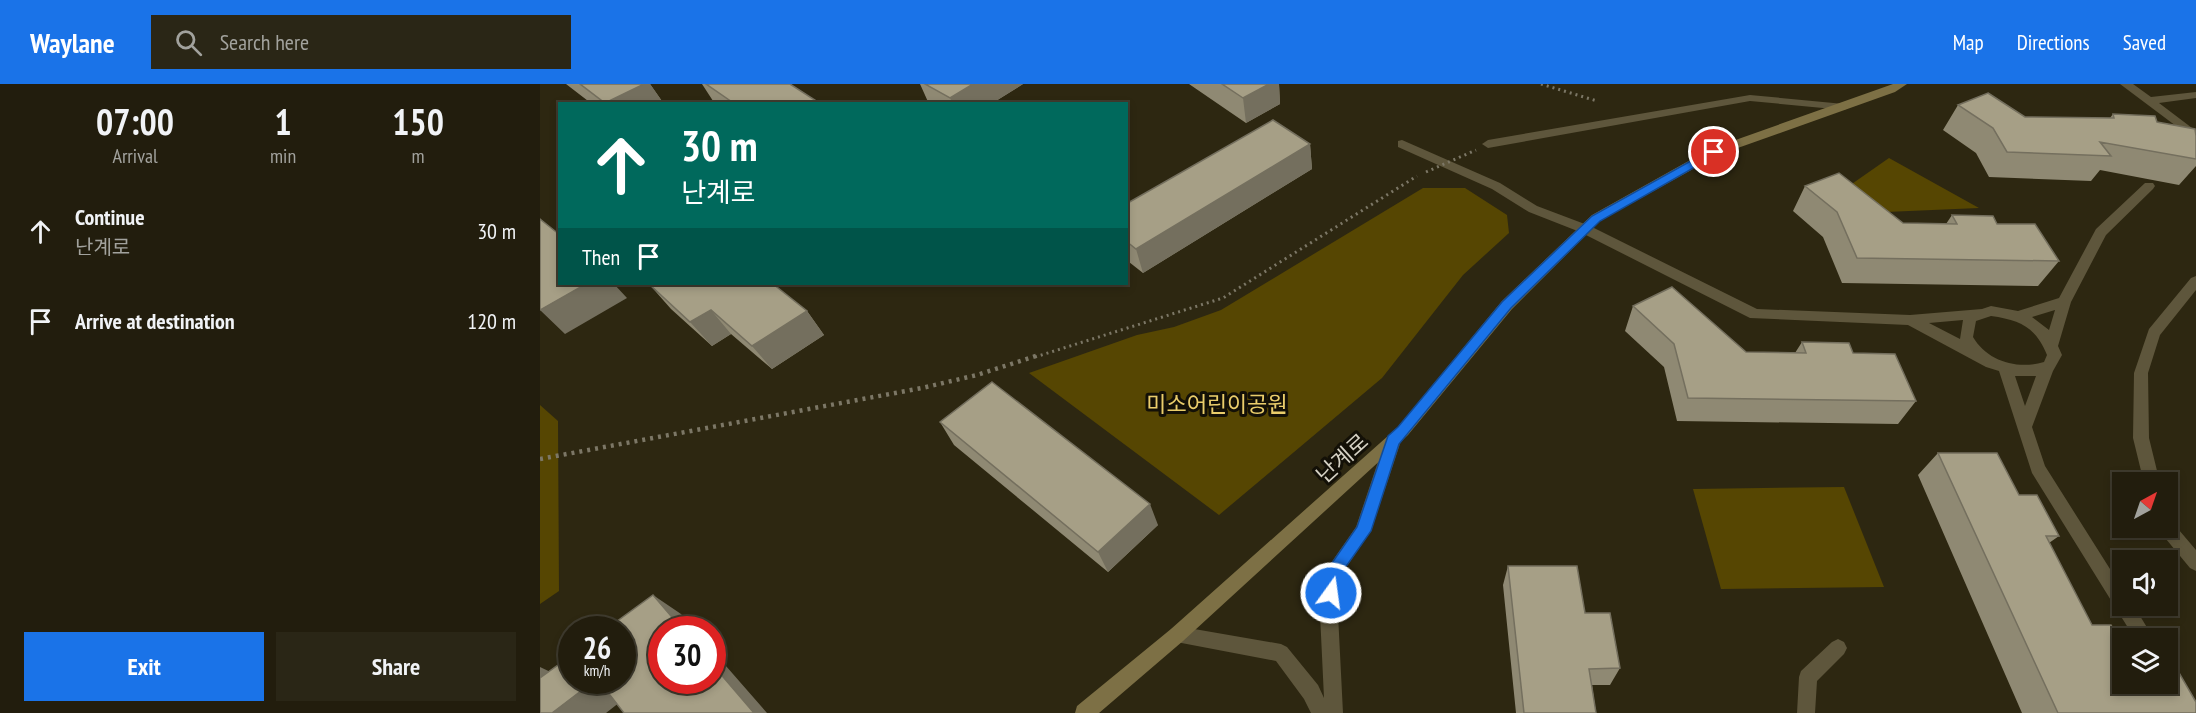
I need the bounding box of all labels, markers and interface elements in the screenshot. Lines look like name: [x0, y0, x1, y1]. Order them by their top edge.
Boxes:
search box: [151, 15, 571, 69]
text: Waylane: [30, 24, 115, 61]
icon: search: [172, 26, 205, 59]
text: Search here: [220, 28, 309, 56]
text: Map: [1953, 29, 1984, 56]
text: Directions: [2017, 29, 2090, 56]
text: Saved: [2123, 29, 2166, 56]
text: 07:00: [96, 98, 174, 145]
text: 1: [274, 98, 292, 145]
text: 150: [392, 98, 444, 145]
text: 30 m: [681, 118, 758, 173]
icon: ahead: [582, 126, 660, 204]
pin: [1688, 126, 1739, 177]
icon: arrive: [1697, 135, 1730, 168]
text: Arrival: [112, 143, 158, 169]
text: min: [270, 143, 296, 169]
text: m: [412, 143, 425, 169]
text: 난계로: [681, 175, 756, 209]
text: Continue: [75, 203, 145, 231]
icon: ahead: [24, 215, 57, 248]
text: 30 m: [477, 217, 516, 245]
text: 난계로: [75, 234, 130, 260]
icon: arrive: [632, 240, 665, 273]
text: Then: [582, 243, 620, 271]
icon: arrive: [24, 305, 57, 338]
text: Arrive at destination: [75, 307, 235, 335]
text: 120 m: [467, 307, 516, 335]
park label: 미소어린이공원: [1146, 390, 1288, 418]
street label: 난계로: [1310, 427, 1374, 489]
north arrow: [2112, 472, 2178, 538]
map controls: [2112, 472, 2178, 694]
button: sound: [2112, 550, 2178, 616]
position arrow: [1299, 561, 1363, 625]
speed limit sign: 30: [648, 616, 726, 694]
text: 26: [583, 628, 611, 667]
button: layers: [2112, 628, 2178, 694]
button: Exit: [24, 632, 264, 701]
button: Share: [276, 632, 516, 701]
text: km/h: [584, 661, 610, 680]

